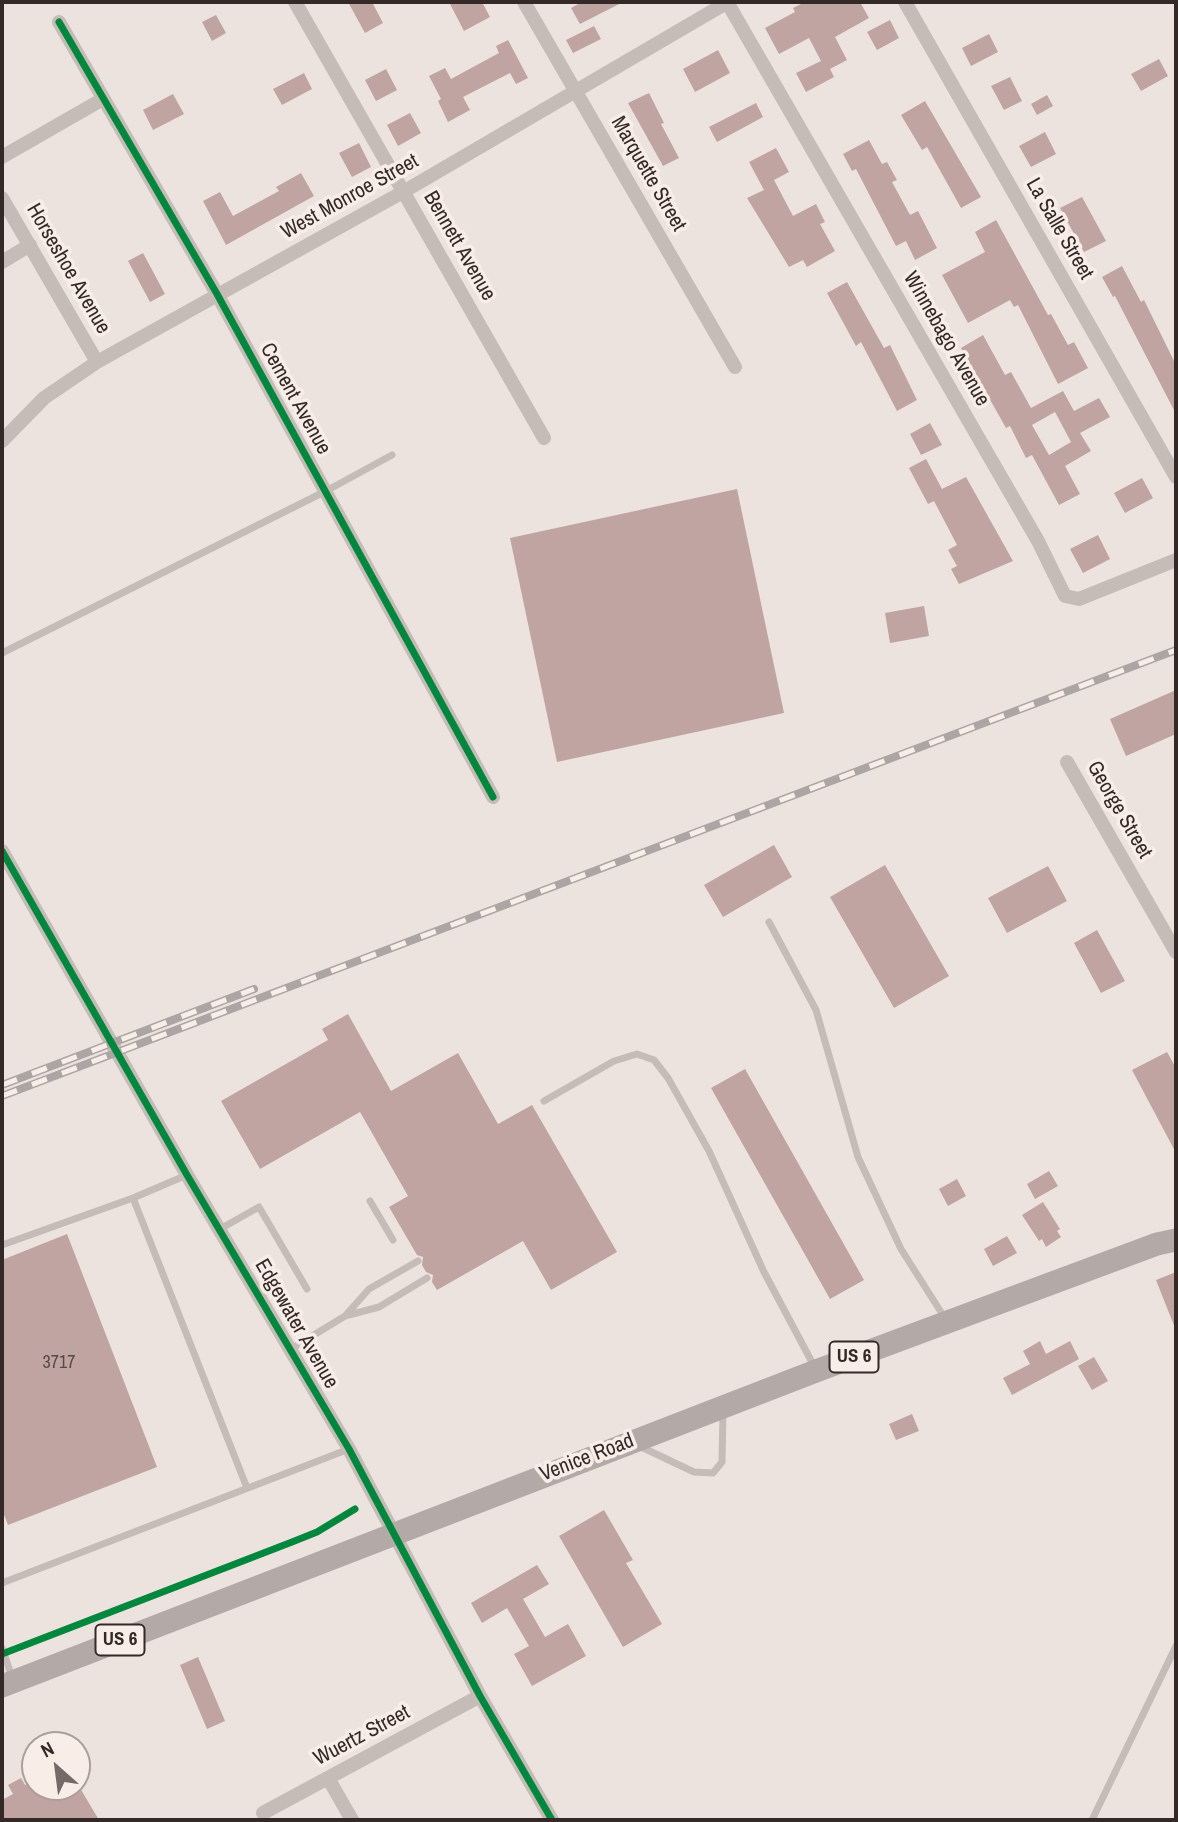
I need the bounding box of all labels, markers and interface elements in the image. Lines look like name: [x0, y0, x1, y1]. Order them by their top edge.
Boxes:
street label: Marquette Street: [605, 112, 691, 236]
street label: West Monroe Street: [277, 149, 423, 245]
street label: La Salle Street: [1020, 174, 1098, 284]
street label: Bennett Avenue: [418, 187, 500, 305]
street label: Horseshoe Avenue: [21, 199, 115, 339]
street label: Winnebago Avenue: [897, 267, 995, 411]
street label: Cement Avenue: [254, 339, 336, 459]
street label: George Street: [1081, 757, 1157, 863]
street label: Edgewater Avenue: [249, 1255, 343, 1393]
road number: US 6: [830, 1342, 878, 1372]
house number: 3717: [43, 1352, 75, 1374]
street label: Venice Road: [536, 1429, 638, 1487]
road number: US 6: [96, 1624, 144, 1656]
street label: Wuertz Street: [310, 1700, 414, 1772]
north arrow: [21, 1731, 91, 1801]
text: N: [36, 1735, 58, 1763]

